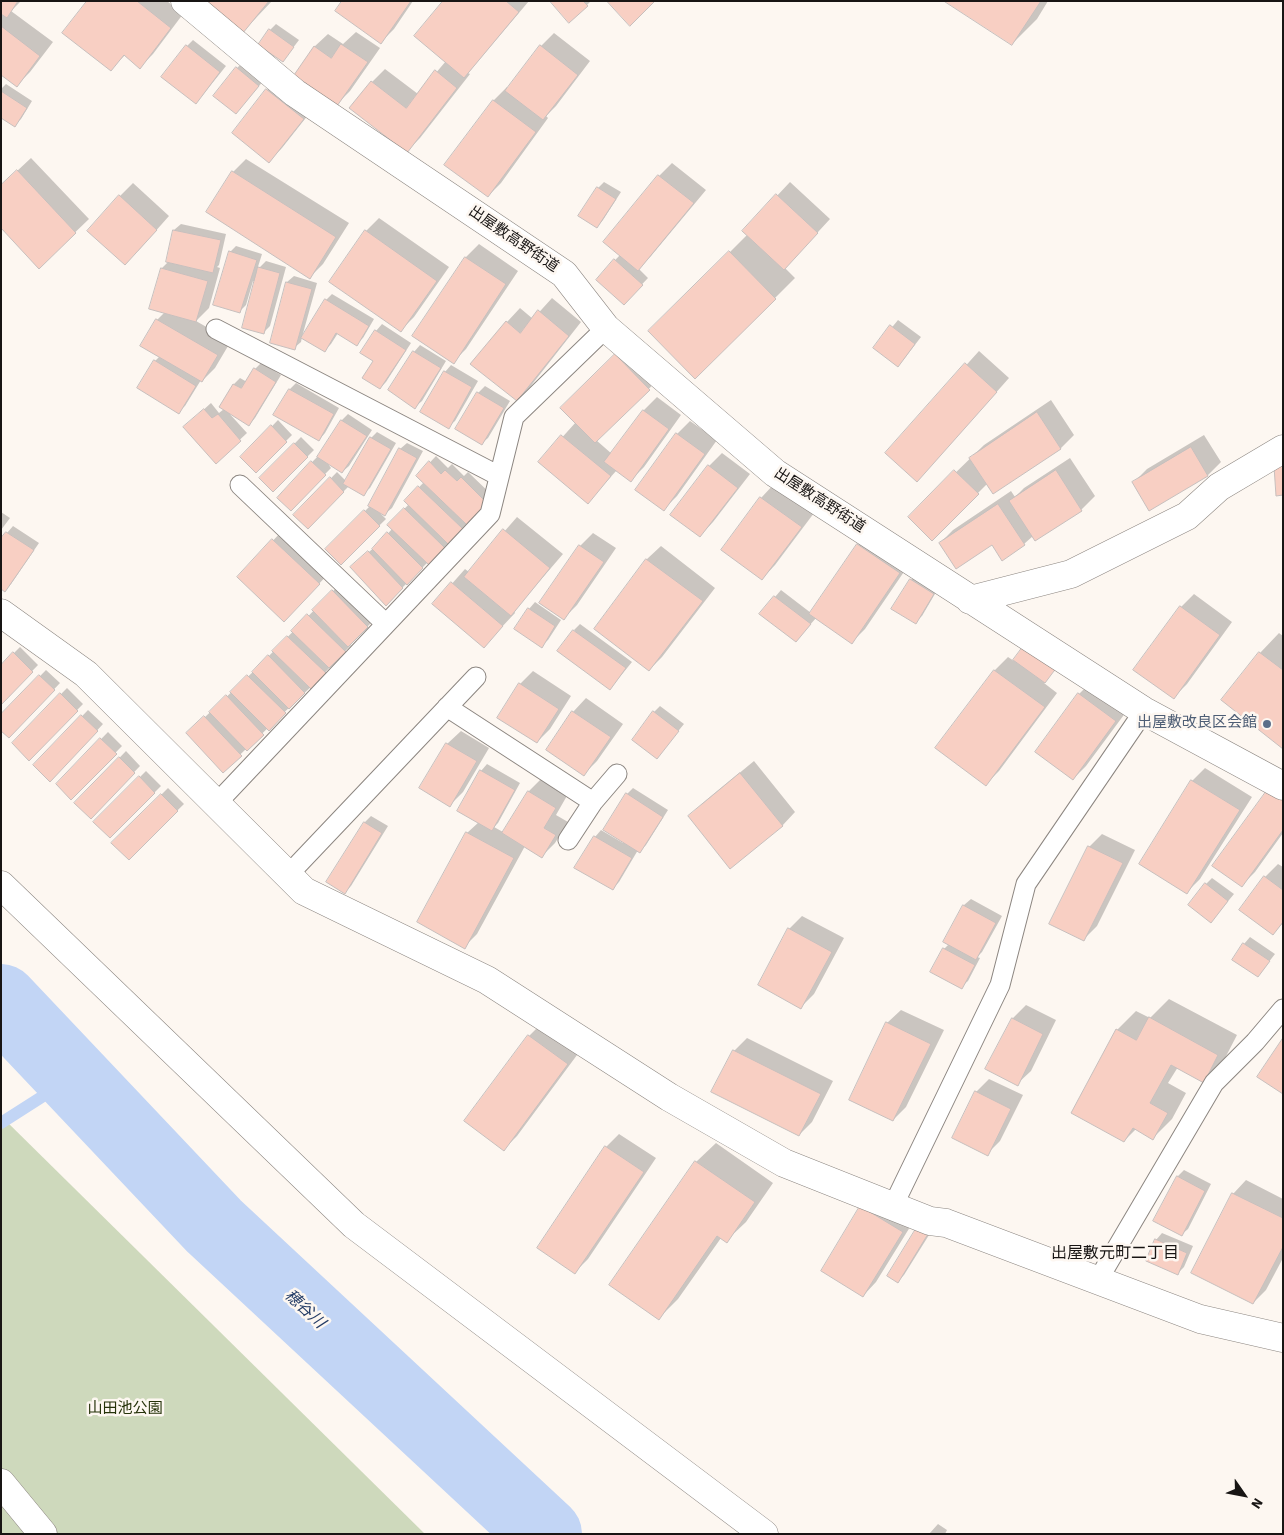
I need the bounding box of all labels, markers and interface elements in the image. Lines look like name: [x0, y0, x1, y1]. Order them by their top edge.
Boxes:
street label: 出屋敷高野街道: [464, 203, 562, 277]
street label: 出屋敷高野街道: [770, 465, 868, 537]
place label: 出屋敷改良区会館: [1137, 715, 1257, 733]
marker: 出屋敷改良区会館: [1261, 718, 1273, 730]
district label: 出屋敷元町二丁目: [1051, 1244, 1179, 1264]
water label: 穂谷川: [280, 1287, 328, 1333]
park label: 山田池公園: [88, 1401, 162, 1419]
north arrow: [1219, 1470, 1269, 1520]
text: N: [1246, 1494, 1268, 1513]

